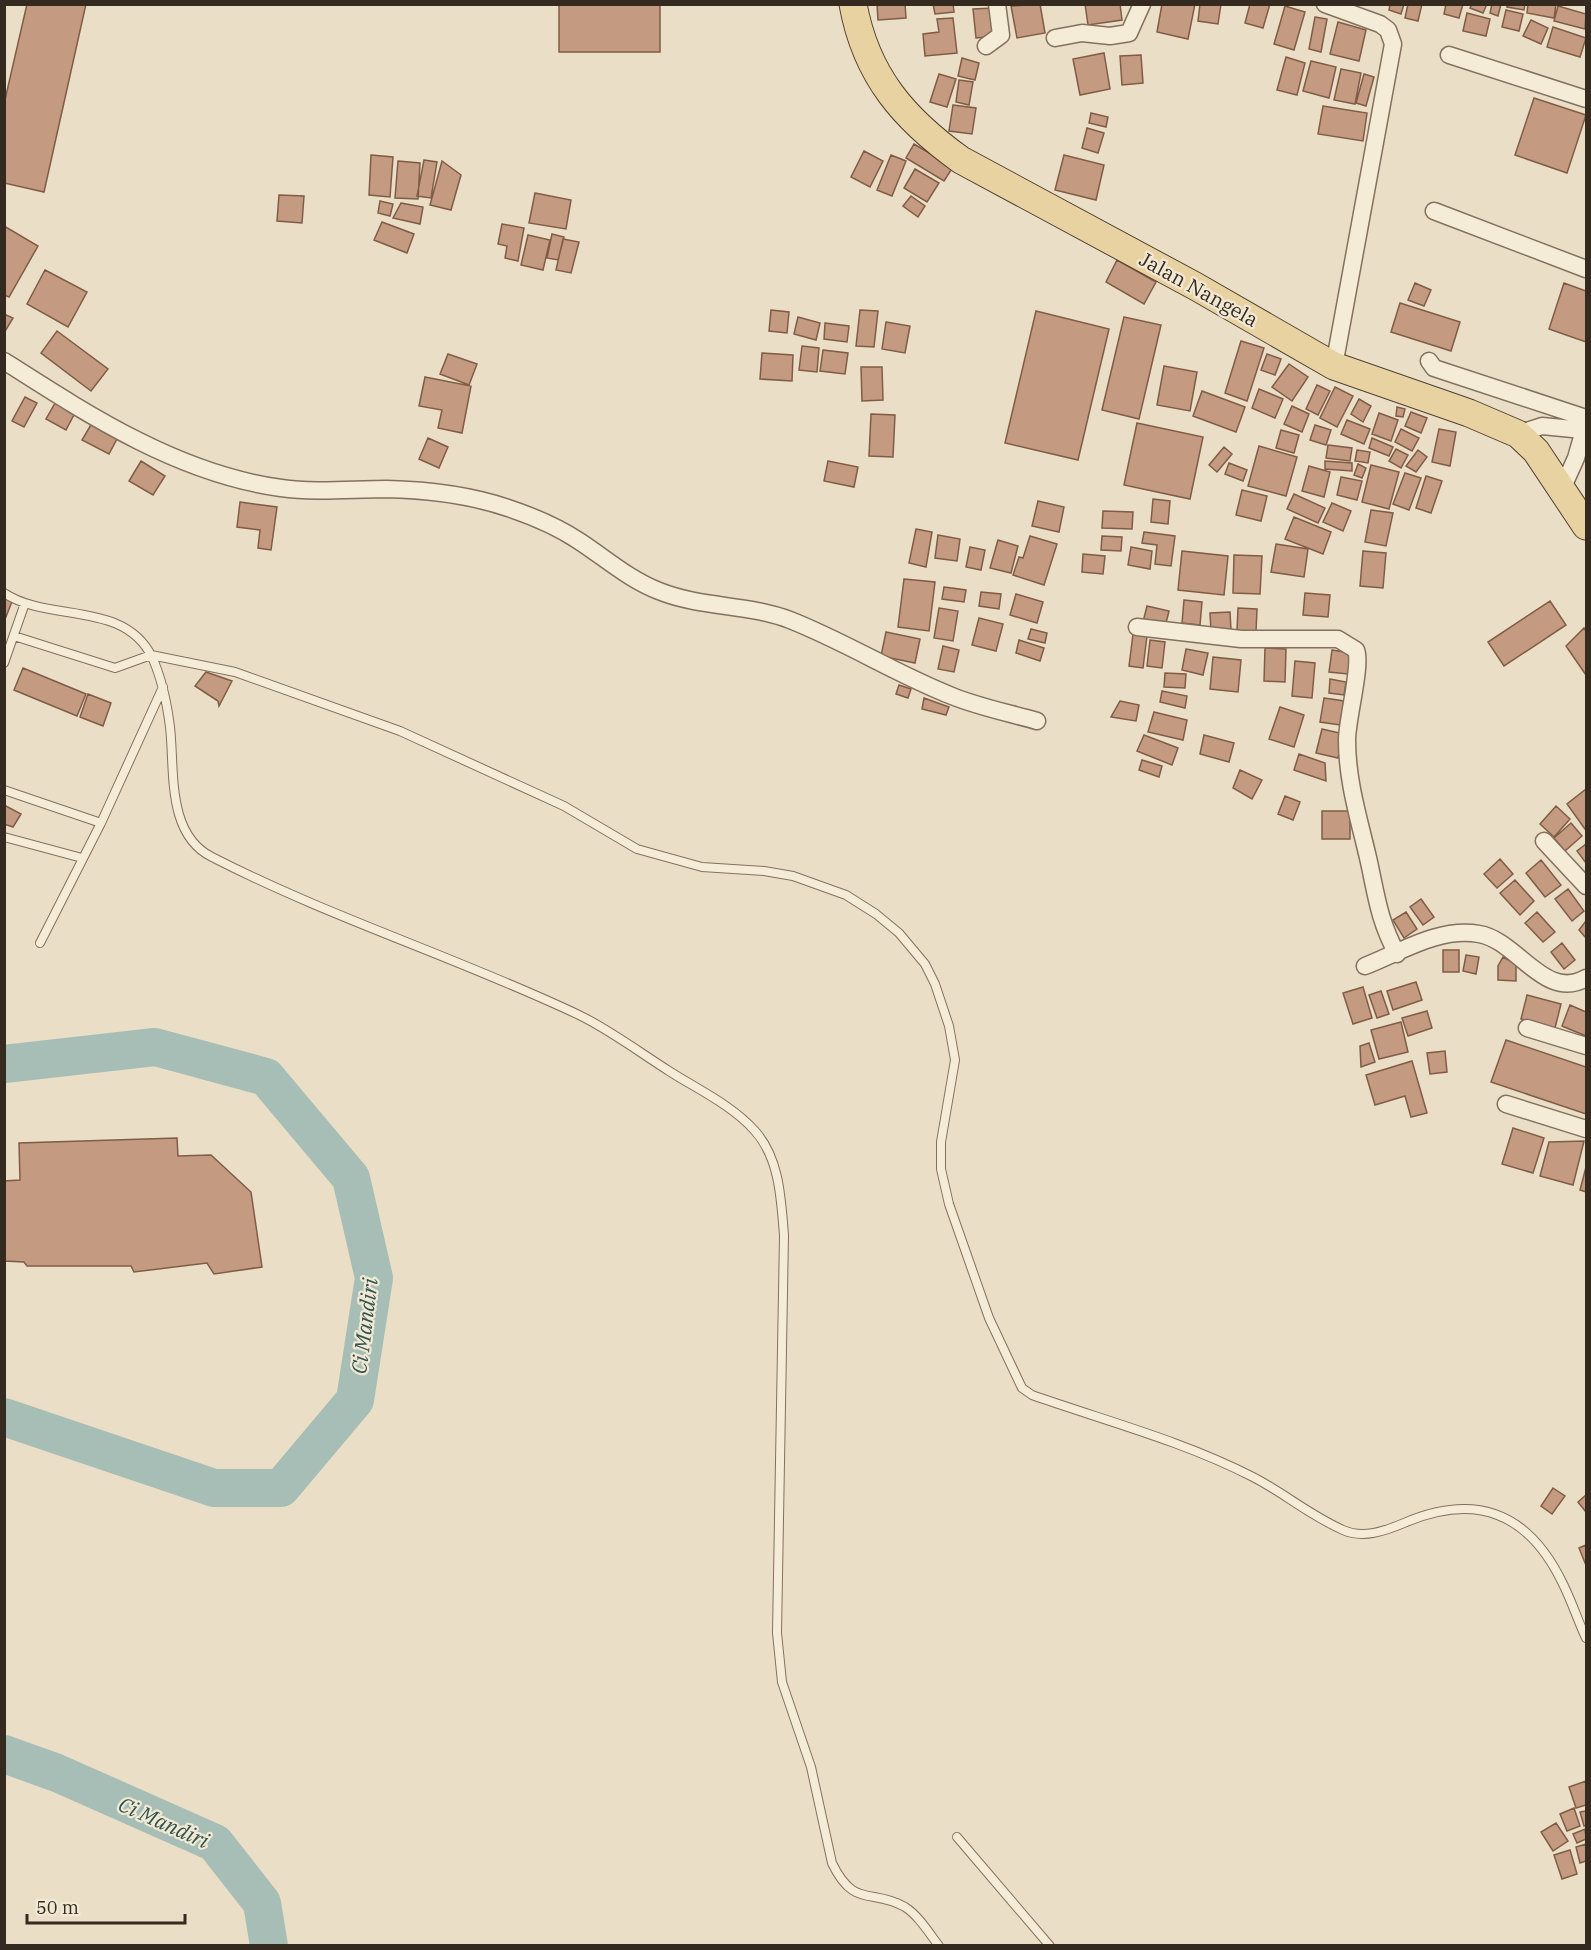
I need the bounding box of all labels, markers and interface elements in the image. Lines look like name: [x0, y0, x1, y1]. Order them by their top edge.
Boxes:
street label: Jalan Nangela: [1135, 245, 1263, 333]
water label: Ci Mandiri: [344, 1276, 384, 1376]
water label: Ci Mandiri: [114, 1790, 214, 1855]
scale bar: [27, 1887, 184, 1925]
text: 50 m: [36, 1896, 79, 1919]

